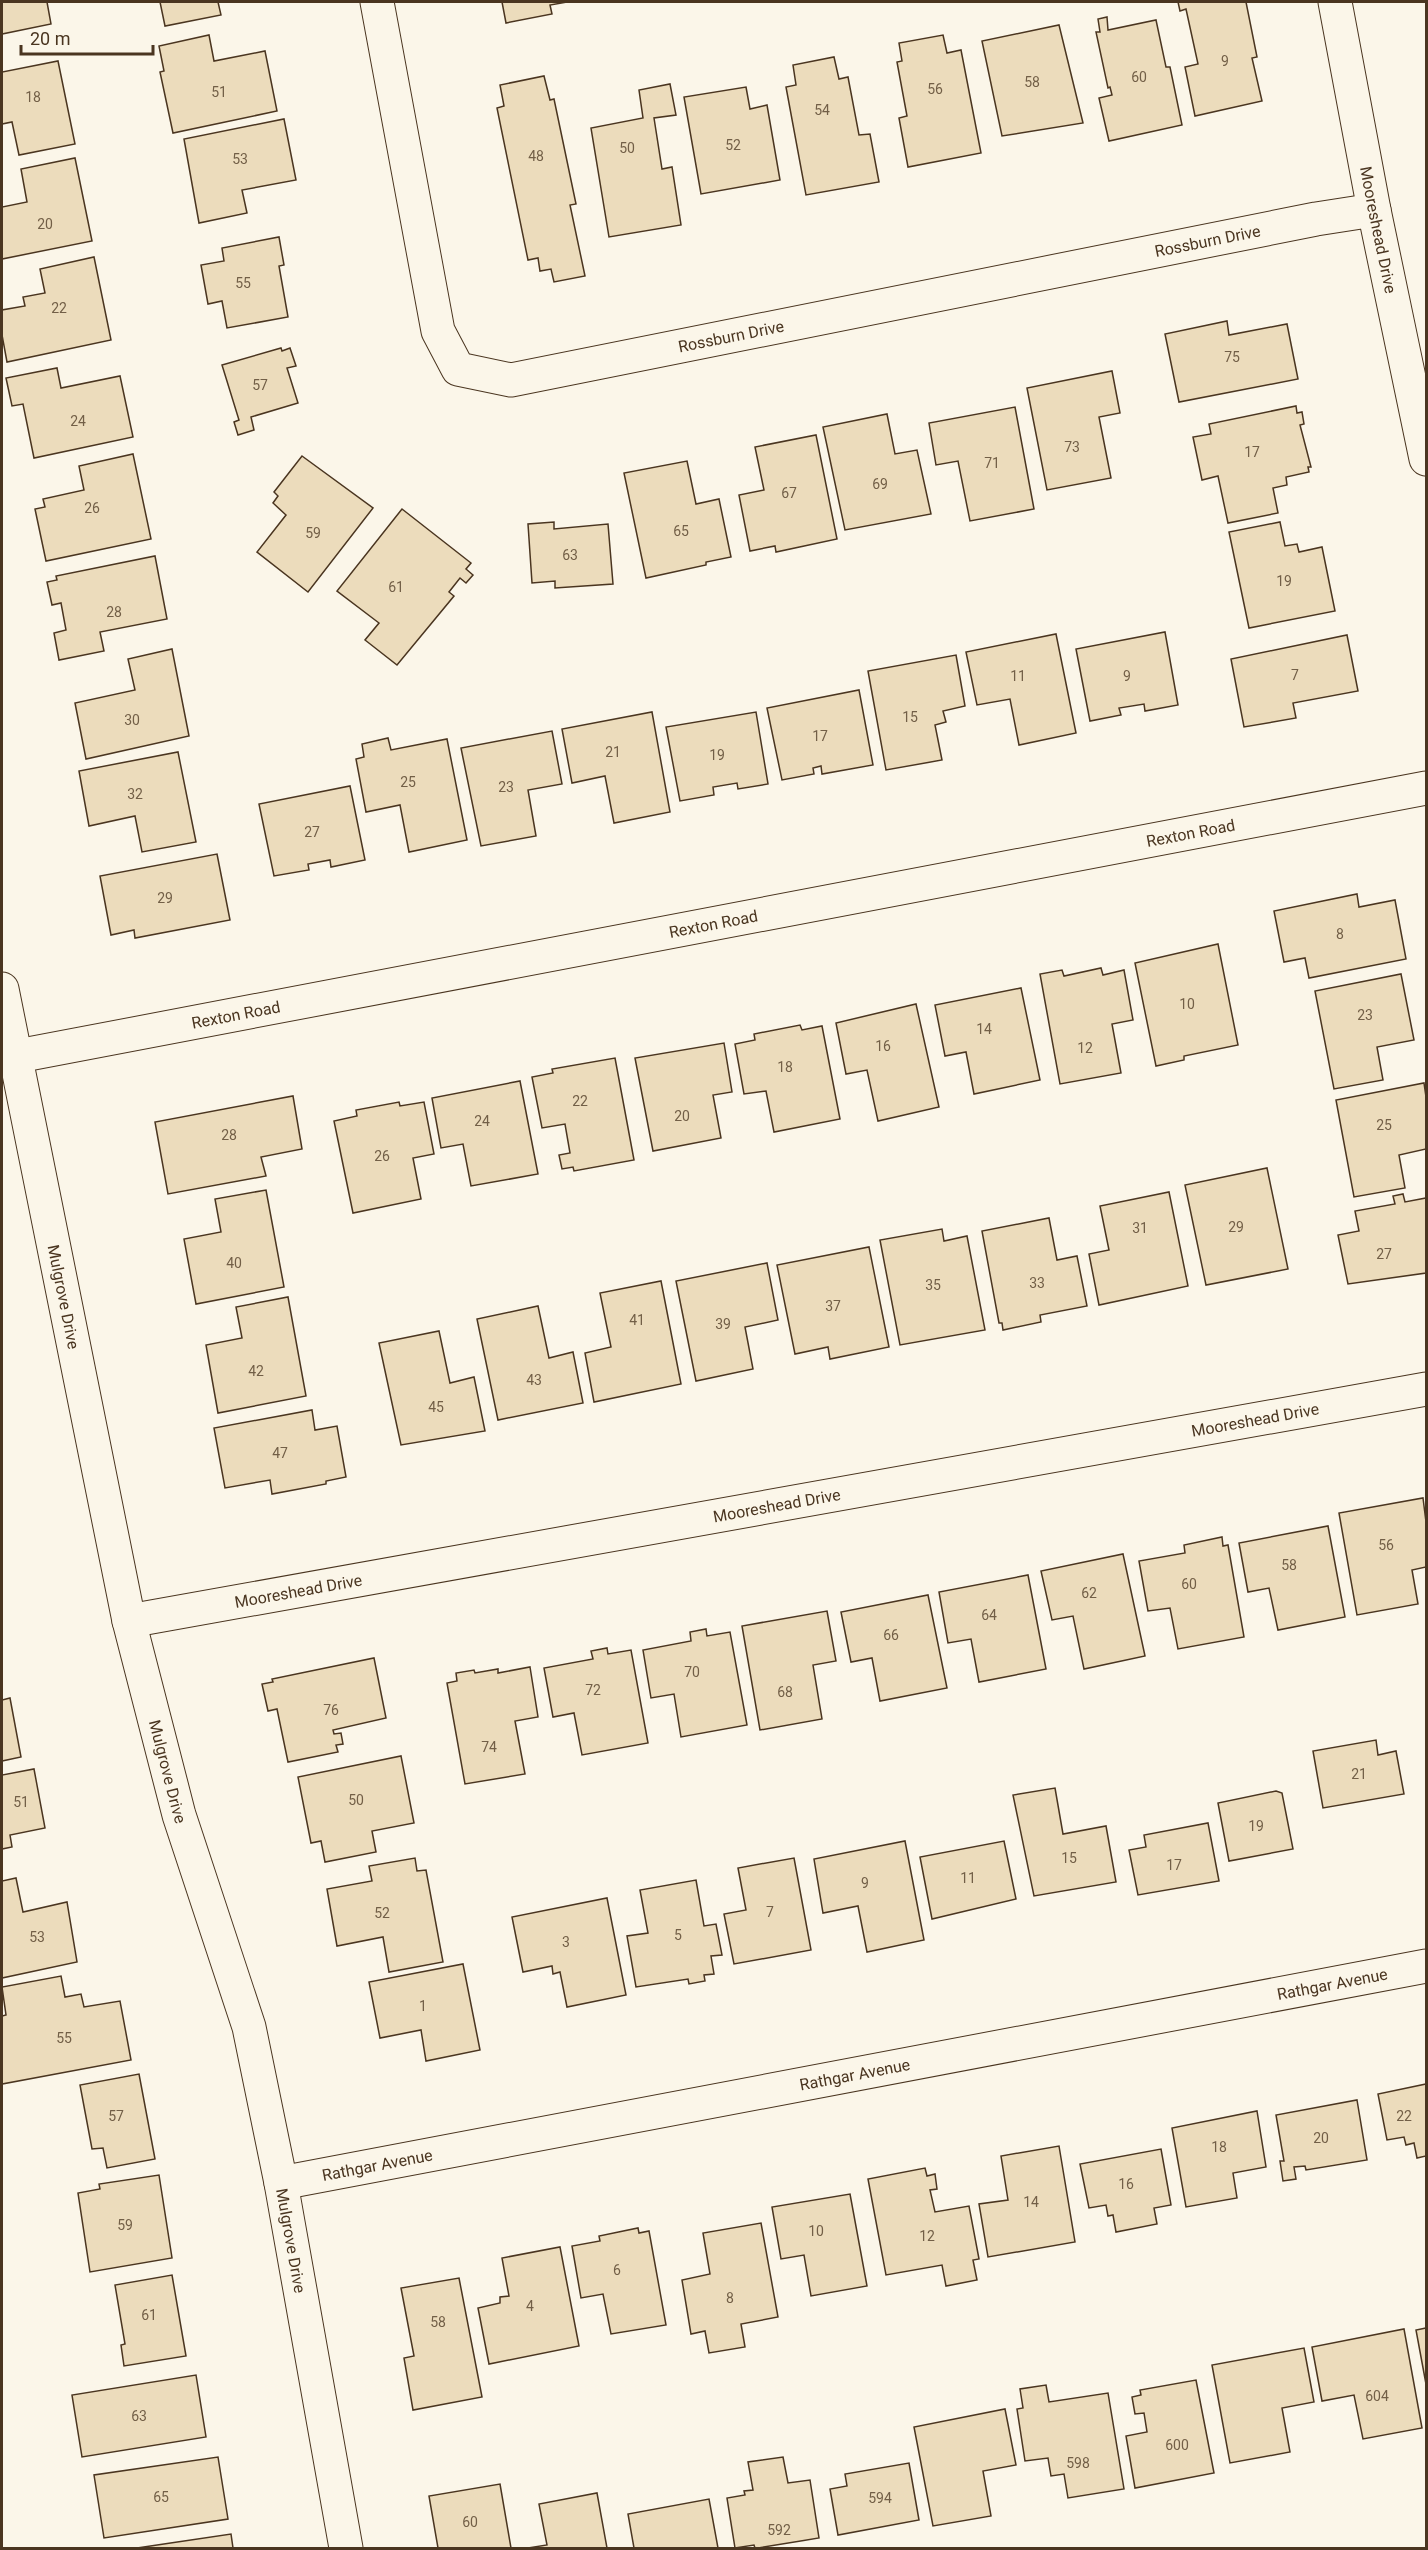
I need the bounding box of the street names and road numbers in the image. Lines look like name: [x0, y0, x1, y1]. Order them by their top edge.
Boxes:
street label: Mooreshead Drive: [1356, 165, 1400, 295]
street label: Rossburn Drive: [1153, 221, 1262, 261]
street label: Rossburn Drive: [676, 317, 786, 356]
street label: Rexton Road: [1145, 816, 1237, 851]
street label: Rexton Road: [667, 906, 759, 942]
street label: Rexton Road: [190, 997, 282, 1033]
street label: Mulgrove Drive: [44, 1243, 83, 1351]
street label: Mooreshead Drive: [1190, 1399, 1320, 1441]
street label: Mooreshead Drive: [712, 1485, 842, 1526]
street label: Mooreshead Drive: [233, 1570, 364, 1612]
street label: Mulgrove Drive: [145, 1718, 190, 1826]
street label: Rathgar Avenue: [1276, 1964, 1389, 2004]
street label: Rathgar Avenue: [798, 2055, 912, 2095]
street label: Rathgar Avenue: [321, 2145, 434, 2185]
street label: Mulgrove Drive: [272, 2187, 309, 2295]

